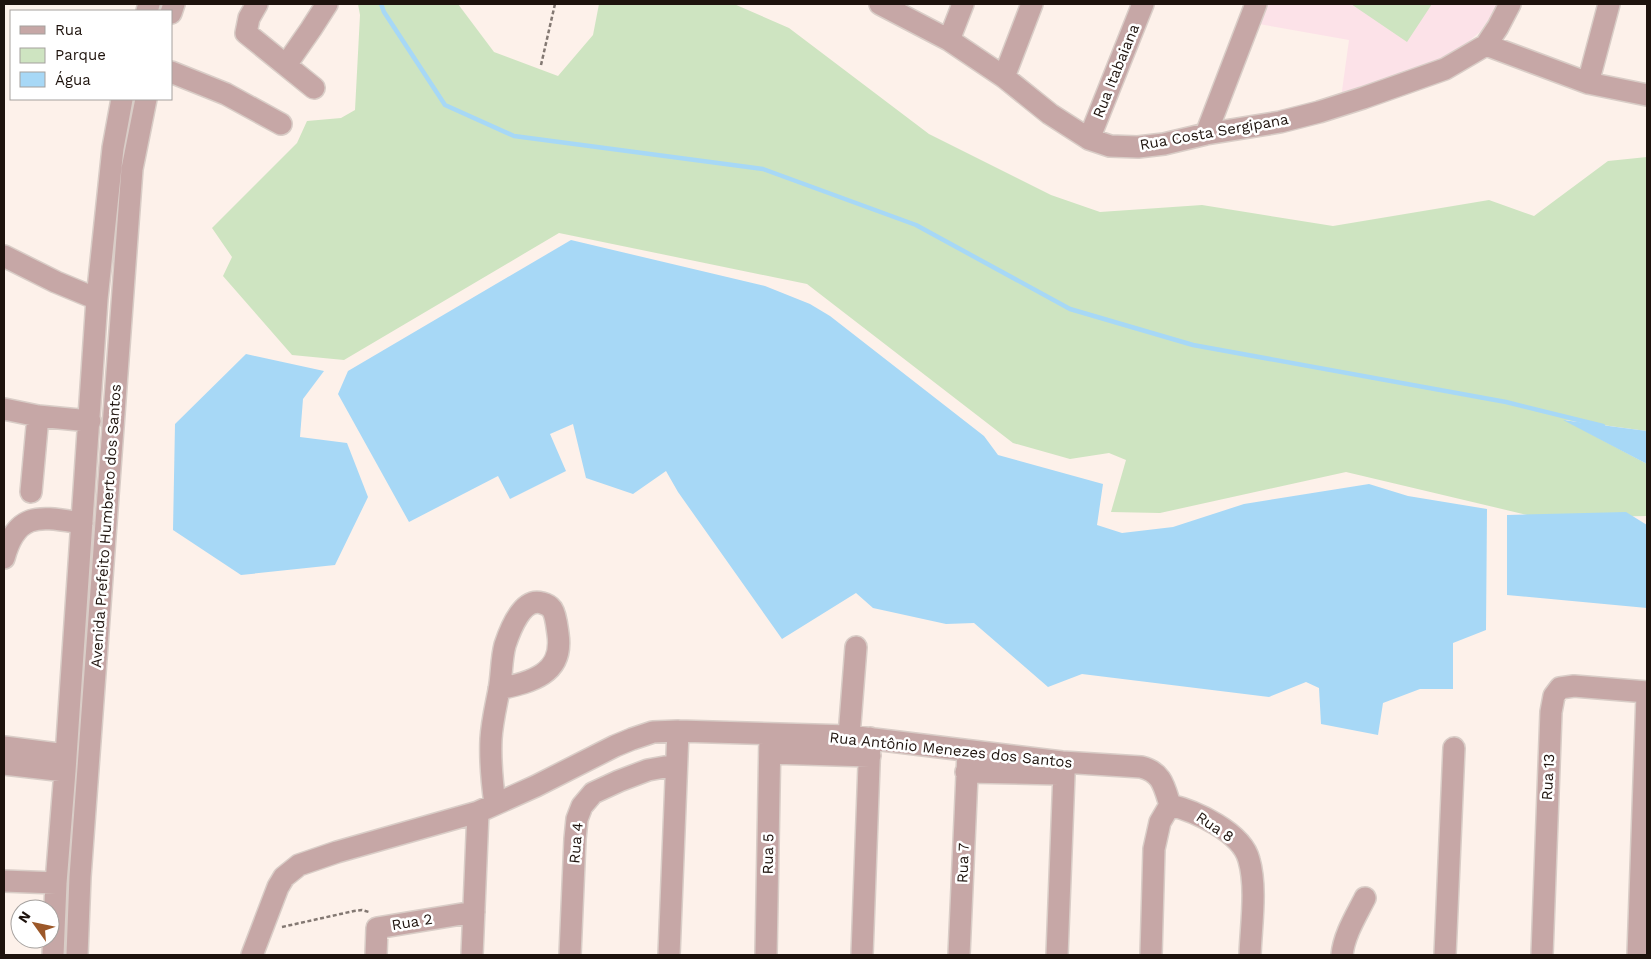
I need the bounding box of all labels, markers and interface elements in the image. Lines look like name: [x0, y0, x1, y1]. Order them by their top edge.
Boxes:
legend: [10, 10, 172, 100]
text: Rua: [55, 21, 83, 39]
street label: Rua Itabaiana: [1089, 21, 1143, 121]
text: Parque: [55, 46, 106, 64]
text: Água: [55, 71, 91, 89]
street label: Rua Costa Sergipana: [1138, 110, 1290, 154]
street label: Avenida Prefeito Humberto dos Santos: [87, 383, 125, 669]
street label: Rua Antônio Menezes dos Santos: [829, 728, 1073, 772]
street label: Rua 13: [1538, 753, 1558, 801]
street label: Rua 8: [1193, 808, 1237, 846]
street label: Rua 4: [565, 822, 587, 864]
street label: Rua 5: [759, 833, 777, 875]
street label: Rua 7: [953, 843, 973, 883]
north arrow: [10, 899, 60, 949]
text: N: [15, 908, 34, 926]
street label: Rua 2: [390, 910, 434, 934]

